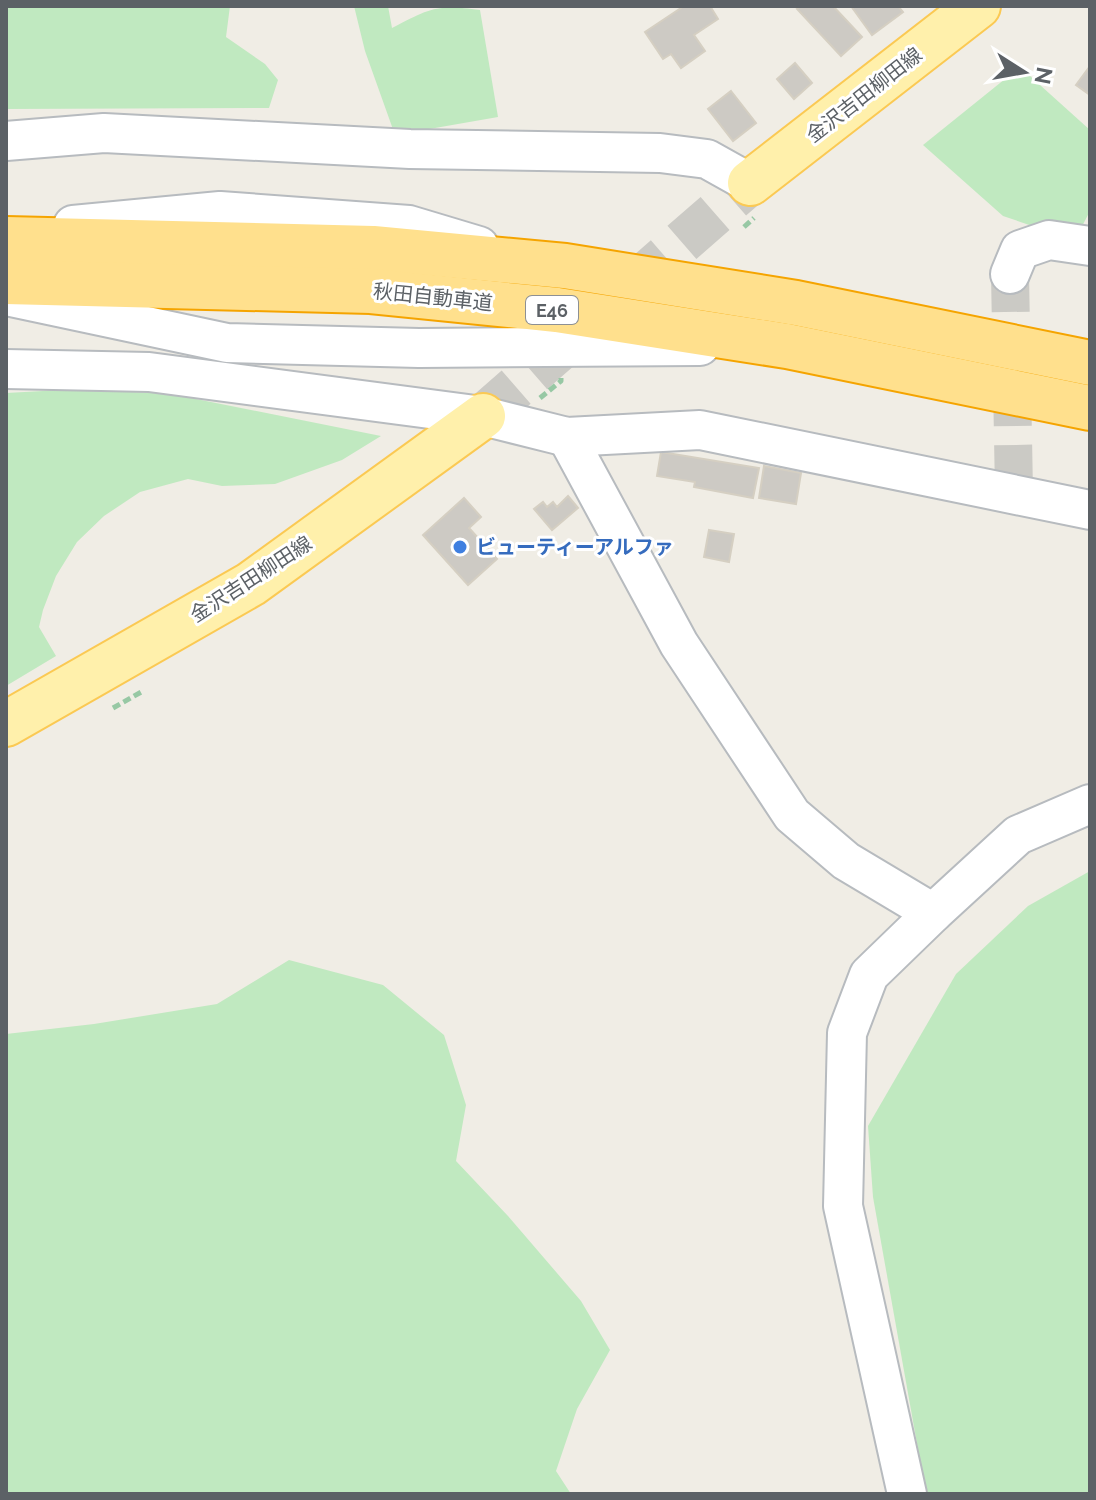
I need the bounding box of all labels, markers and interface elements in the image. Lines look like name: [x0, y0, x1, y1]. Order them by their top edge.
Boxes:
north arrow: [984, 32, 1064, 112]
street label: 金沢吉田柳田線: [801, 42, 927, 148]
text: N: [1029, 65, 1058, 87]
street label: 秋田自動車道: [372, 279, 494, 315]
road number: E46: [526, 296, 578, 324]
street label: 金沢吉田柳田線: [186, 531, 316, 627]
place label: ビューティーアルファ: [476, 535, 674, 559]
marker: ビューティーアルファ: [451, 538, 469, 556]

